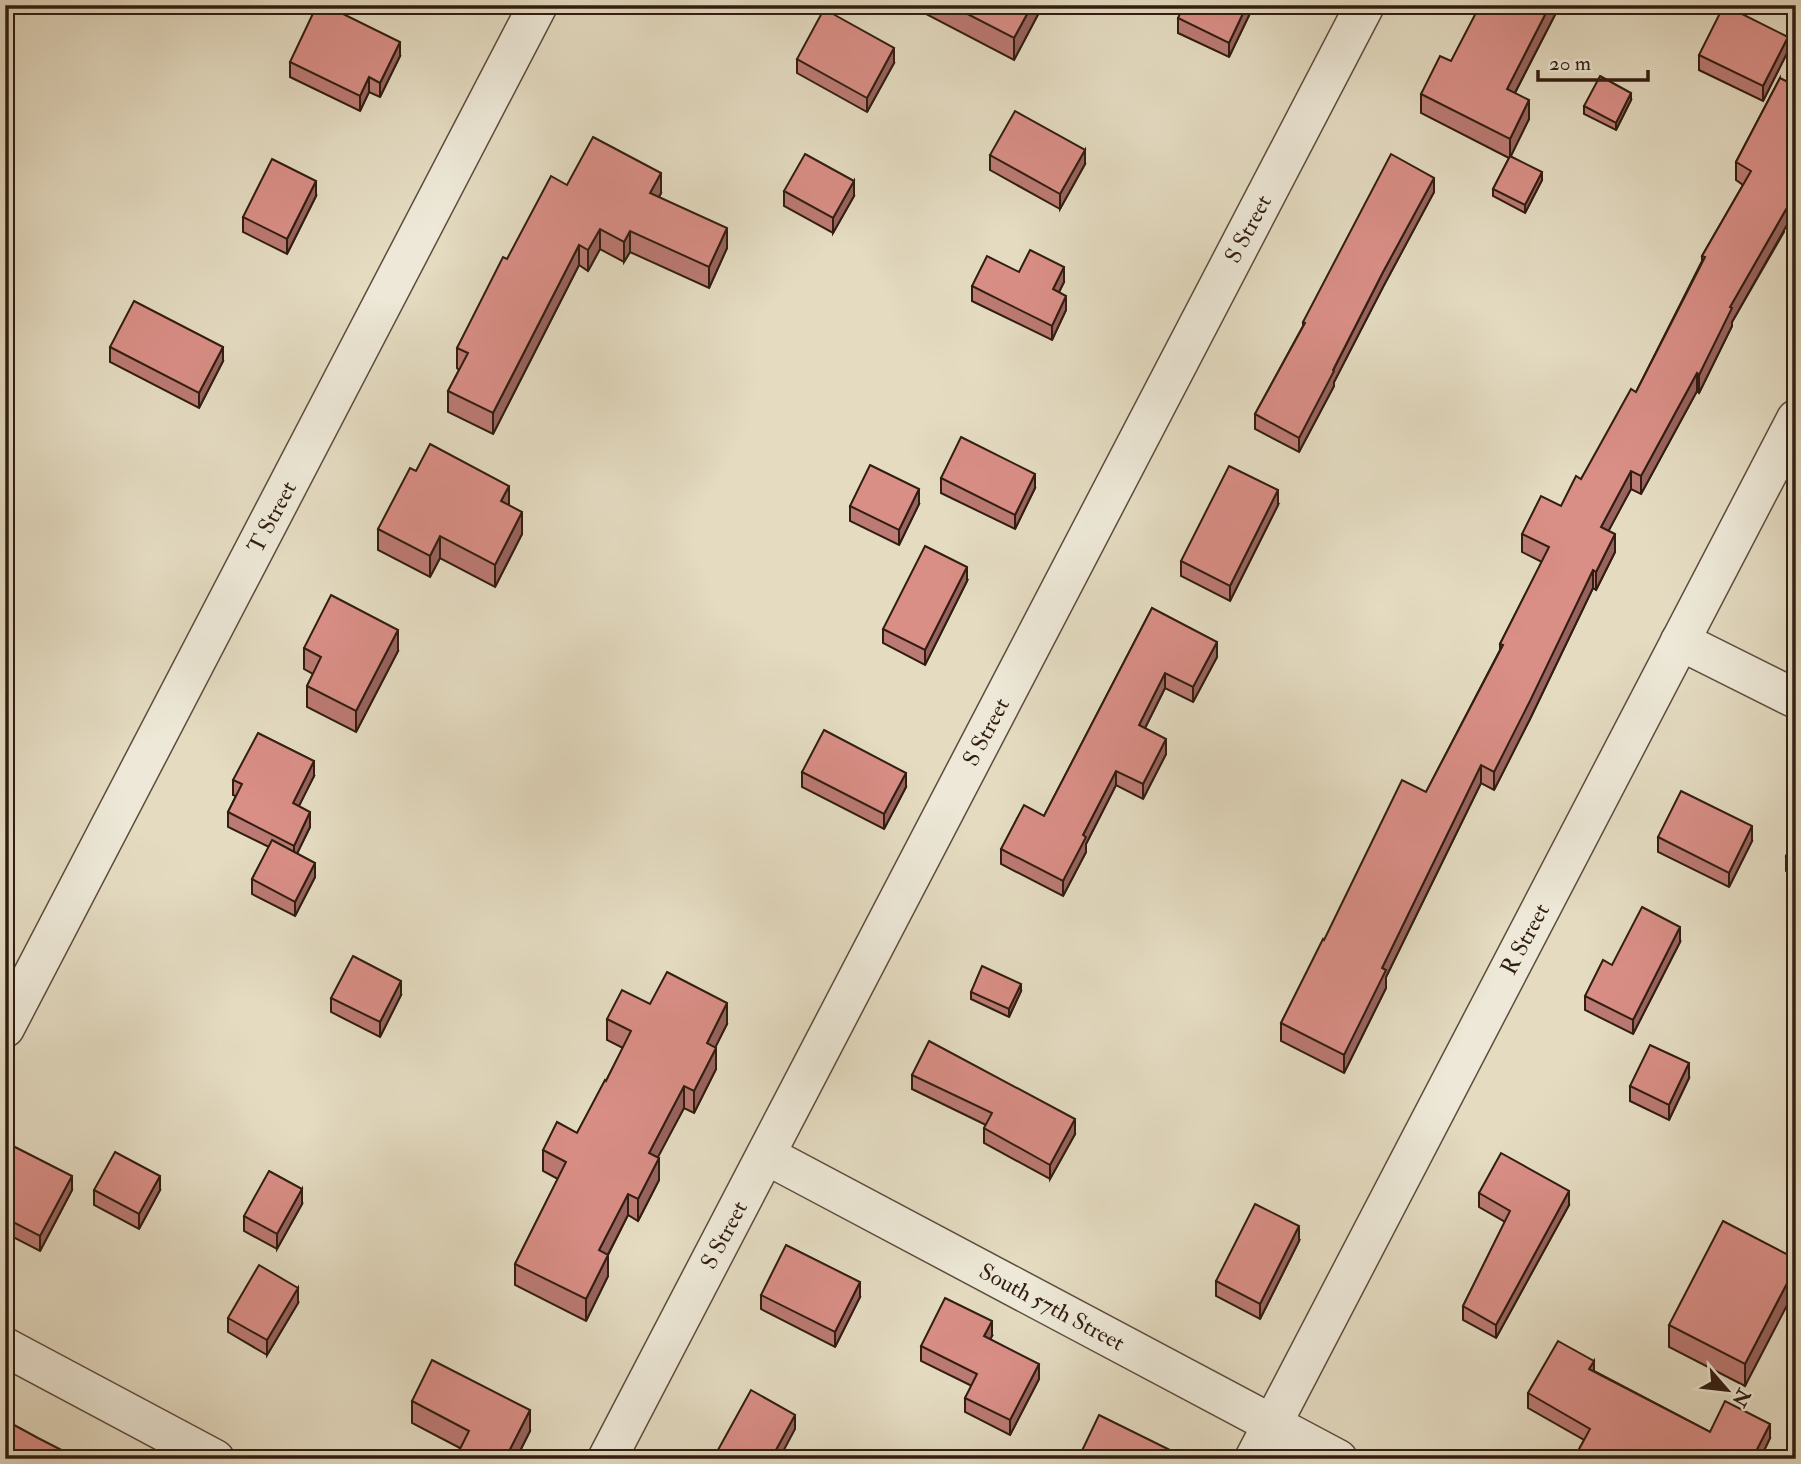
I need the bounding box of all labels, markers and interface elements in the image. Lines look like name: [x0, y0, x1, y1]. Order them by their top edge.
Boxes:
scale bar: [1538, 38, 1649, 82]
text: 20 m: [1549, 50, 1591, 77]
street label: S Street: [1218, 190, 1278, 268]
street label: T Street: [241, 476, 303, 558]
street label: S Street: [956, 693, 1016, 771]
street label: R Street: [1494, 898, 1556, 980]
street label: S Street: [694, 1196, 754, 1274]
street label: South 57th Street: [974, 1257, 1130, 1357]
north arrow: [1692, 1356, 1762, 1426]
text: N: [1726, 1383, 1756, 1412]

